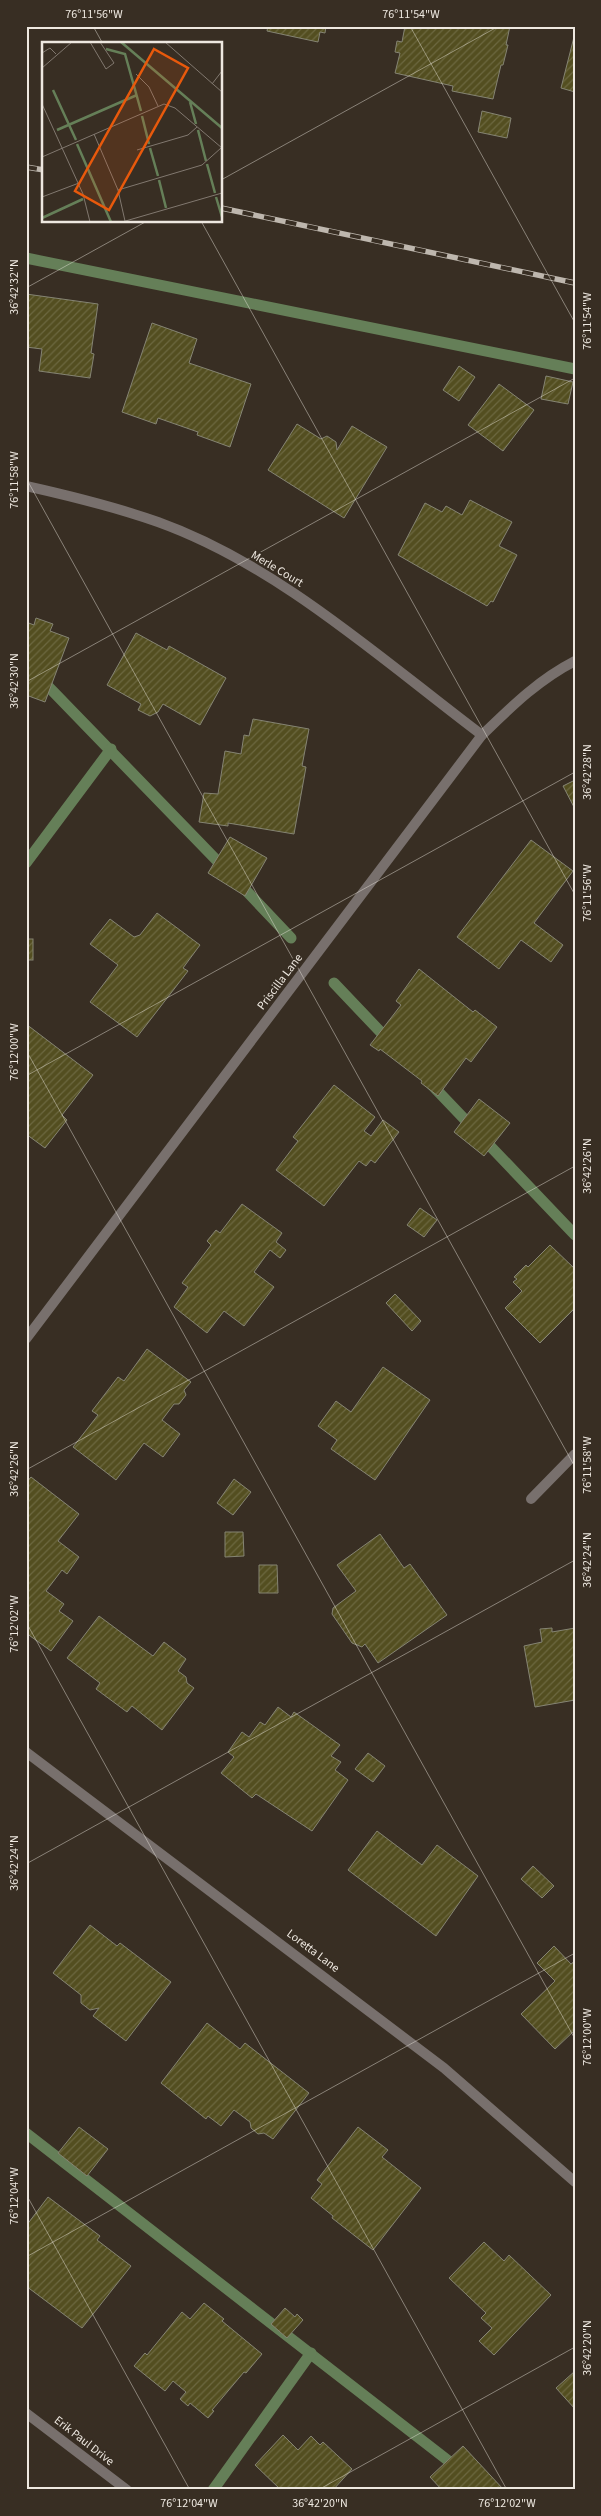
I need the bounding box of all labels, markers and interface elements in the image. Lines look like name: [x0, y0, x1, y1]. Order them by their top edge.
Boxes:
text: 76°11'56"W: [65, 6, 123, 23]
text: 76°11'54"W: [382, 6, 440, 23]
inset map: [42, 42, 222, 222]
text: 36°42'32"N: [6, 259, 23, 315]
text: 76°11'54"W: [579, 292, 596, 350]
text: 76°11'58"W: [6, 451, 23, 509]
street label: Merle Court: [248, 547, 306, 591]
text: 36°42'30"N: [6, 653, 23, 709]
text: 36°42'28"N: [579, 744, 596, 800]
text: 76°11'56"W: [579, 864, 596, 922]
street label: Priscilla Lane: [253, 950, 307, 1014]
text: 76°12'00"W: [6, 1023, 23, 1081]
text: 36°42'26"N: [579, 1138, 596, 1194]
text: 76°11'58"W: [579, 1436, 596, 1494]
text: 36°42'26"N: [6, 1441, 23, 1497]
text: 36°42'24"N: [579, 1532, 596, 1588]
text: 76°12'02"W: [6, 1595, 23, 1653]
text: 36°42'24"N: [6, 1835, 23, 1891]
street label: Loretta Lane: [283, 1925, 343, 1977]
text: 76°12'00"W: [579, 2008, 596, 2066]
text: 76°12'04"W: [6, 2167, 23, 2225]
text: 36°42'20"N: [579, 2320, 596, 2376]
street label: Erik Paul Drive: [50, 2412, 118, 2470]
text: 76°12'04"W: [160, 2495, 218, 2512]
text: 36°42'20"N: [292, 2495, 348, 2512]
text: 76°12'02"W: [478, 2495, 536, 2512]

